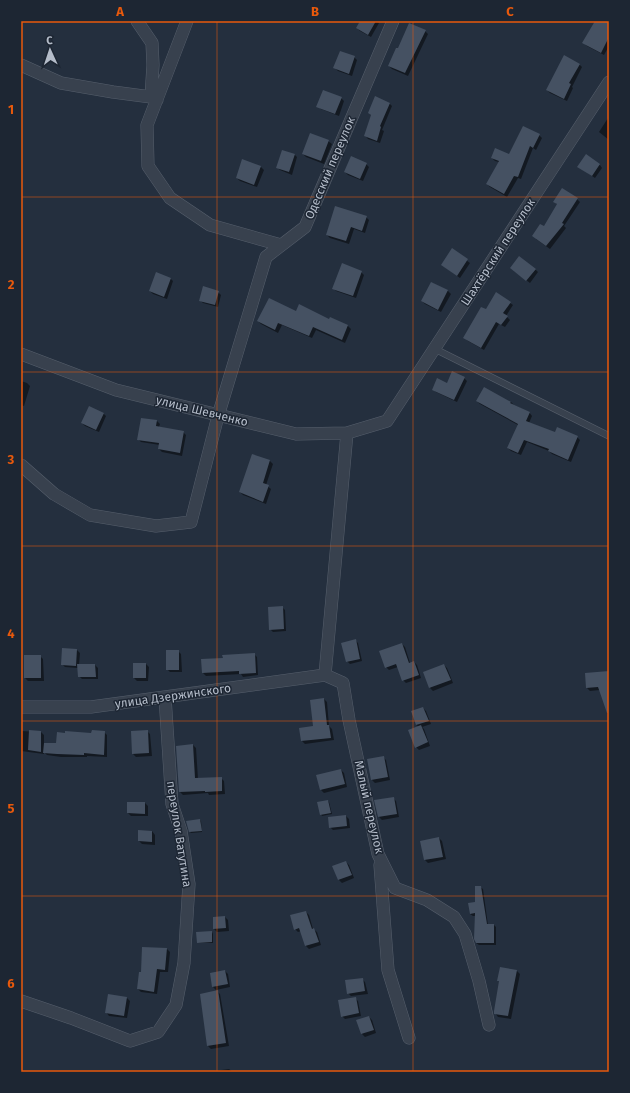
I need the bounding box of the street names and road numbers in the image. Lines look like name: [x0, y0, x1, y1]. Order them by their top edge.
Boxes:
street label: Одесский переулок: [302, 114, 358, 221]
street label: Шахтёрский переулок: [458, 195, 538, 308]
street label: улица Шевченко: [155, 393, 249, 429]
street label: улица Дзержинского: [114, 681, 232, 711]
street label: Малый переулок: [351, 759, 387, 856]
street label: переулок Ватутина: [164, 780, 194, 888]

